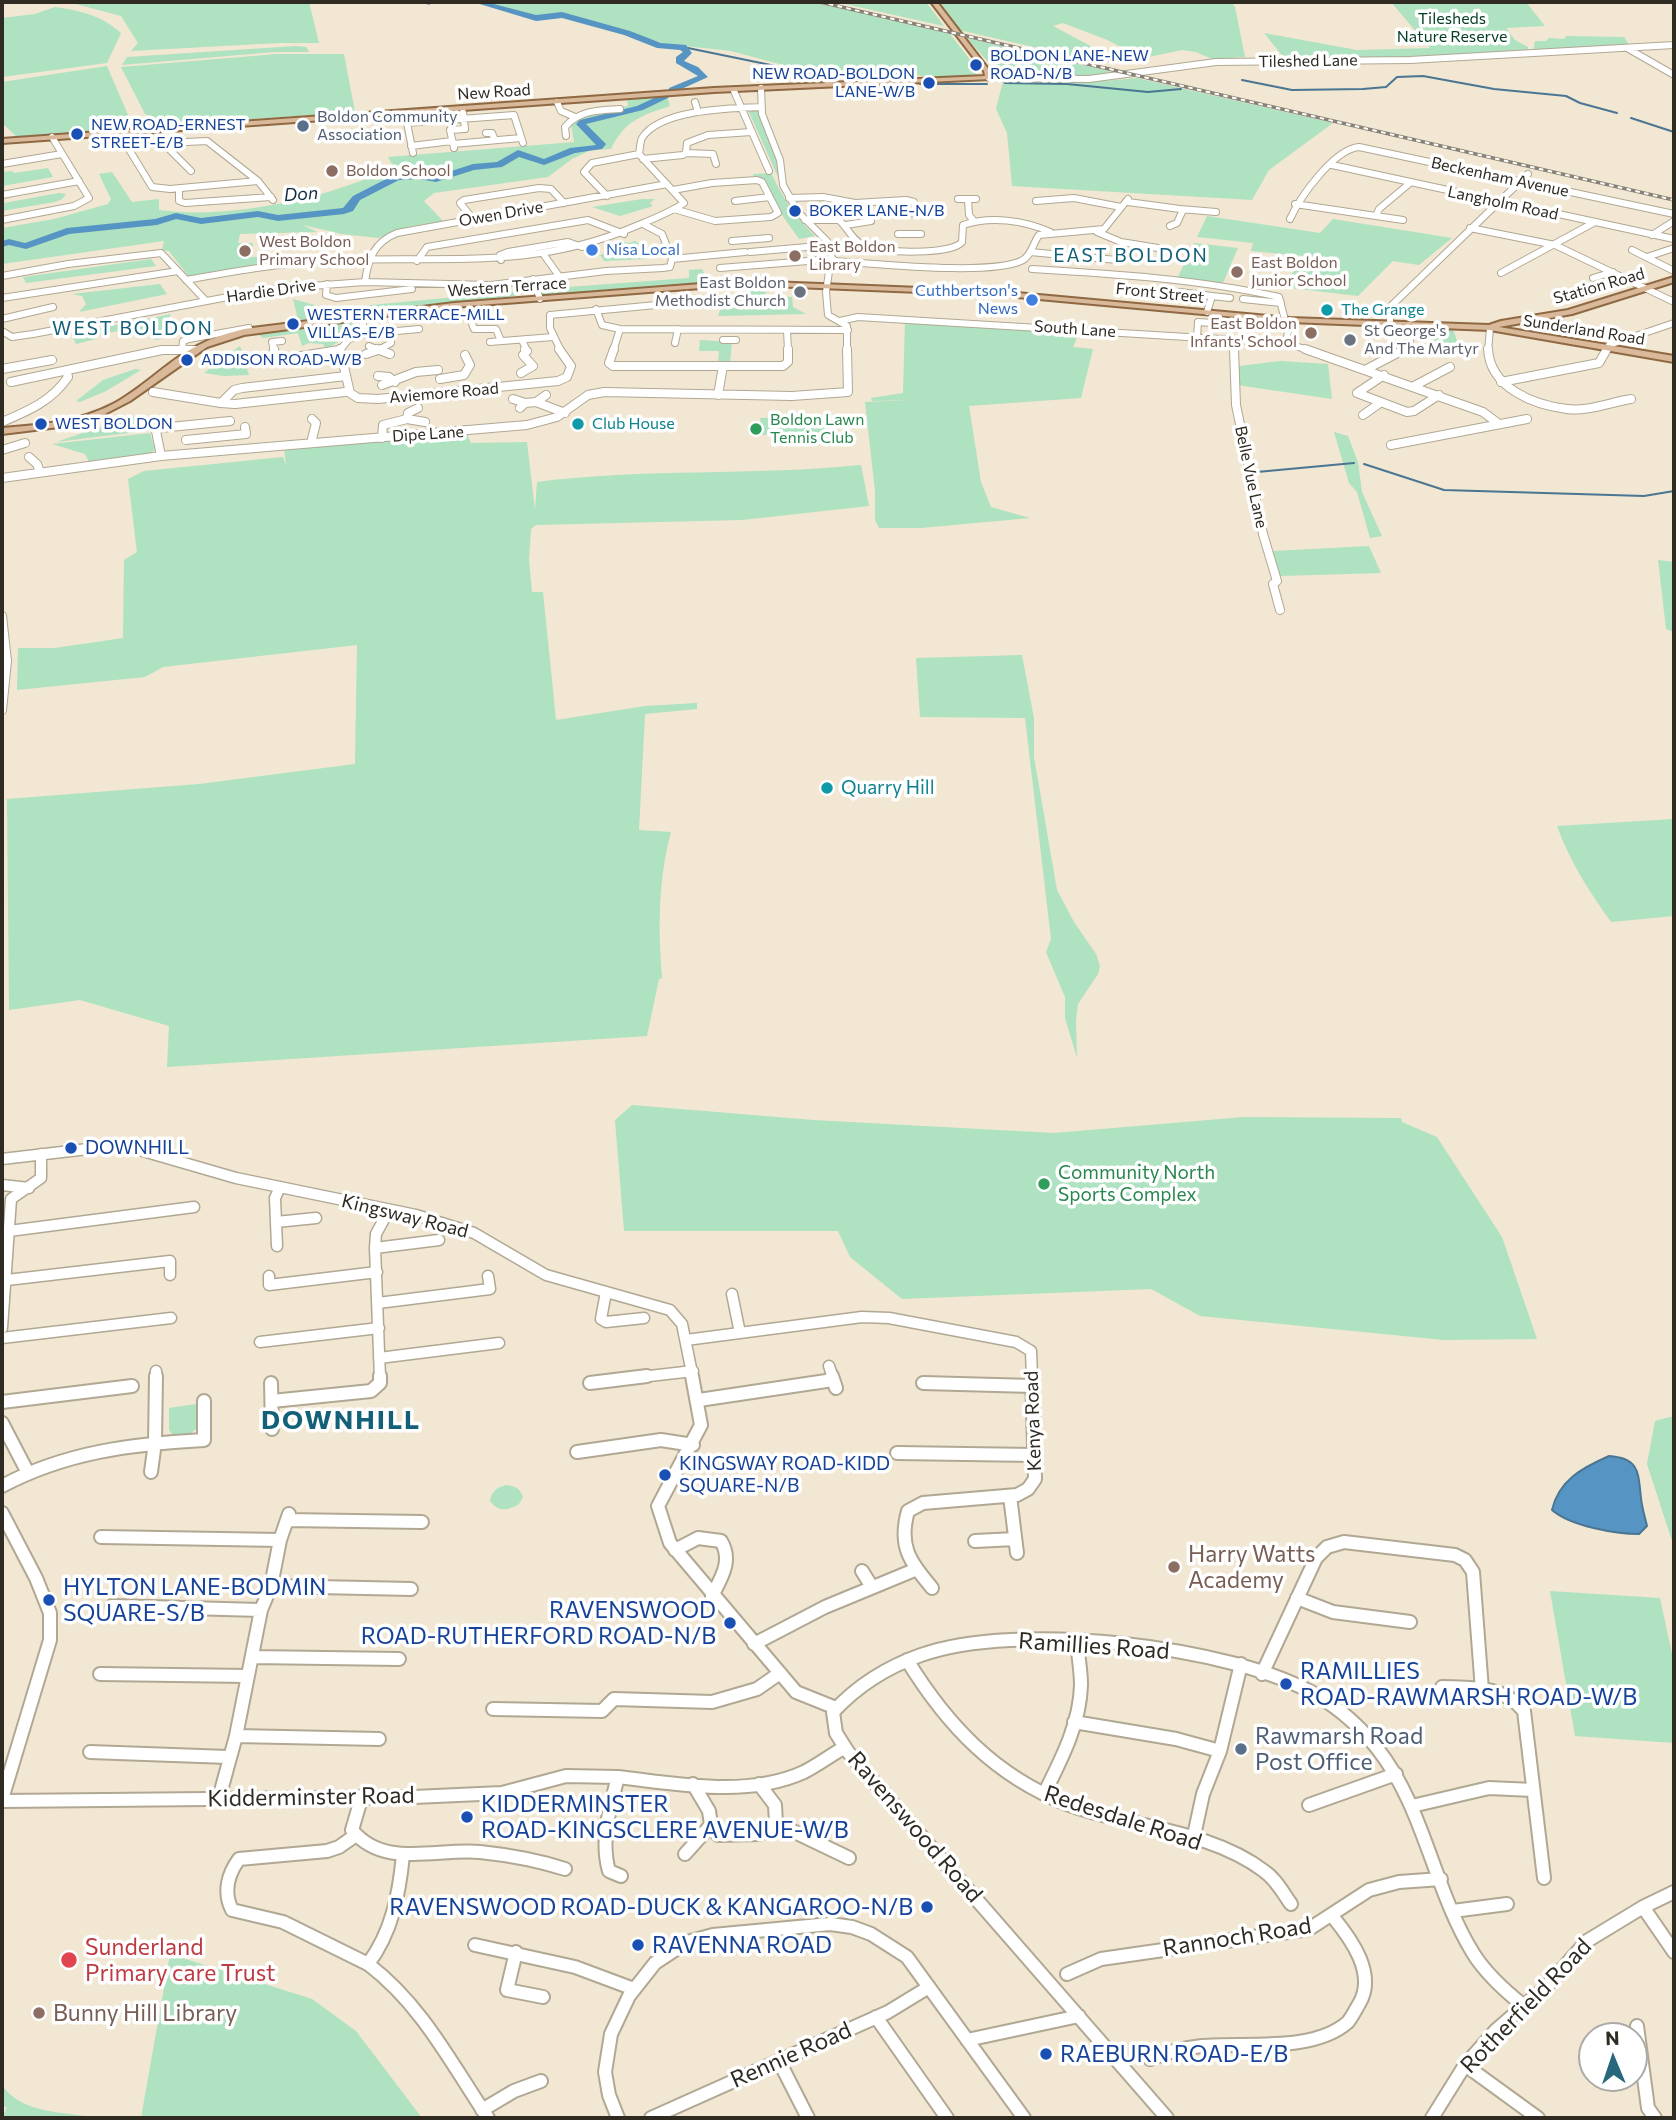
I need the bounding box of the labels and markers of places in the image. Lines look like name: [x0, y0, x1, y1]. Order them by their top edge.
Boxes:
place label: BOLDON LANE-NEW ROAD-N/B: [990, 46, 1149, 84]
marker: BOLDON LANE-NEW ROAD-N/B: [968, 57, 984, 73]
place label: NEW ROAD-BOLDON LANE-W/B: [752, 64, 915, 102]
marker: NEW ROAD-BOLDON LANE-W/B: [921, 75, 937, 91]
place label: Boldon Community Association: [317, 107, 457, 145]
place label: NEW ROAD-ERNEST STREET-E/B: [91, 115, 246, 153]
marker: Boldon Community Association: [295, 118, 311, 134]
marker: NEW ROAD-ERNEST STREET-E/B: [69, 126, 85, 142]
place label: Boldon School: [346, 161, 451, 181]
marker: Boldon School: [324, 163, 340, 179]
place label: BOKER LANE-N/B: [809, 201, 944, 221]
marker: BOKER LANE-N/B: [787, 203, 803, 219]
place label: West Boldon Primary School: [259, 232, 369, 270]
place label: East Boldon Library: [809, 237, 896, 275]
place label: Nisa Local: [606, 240, 680, 260]
marker: Nisa Local: [584, 242, 600, 258]
marker: West Boldon Primary School: [237, 243, 253, 259]
marker: East Boldon Library: [787, 248, 803, 264]
place label: East Boldon Junior School: [1251, 253, 1347, 291]
marker: East Boldon Junior School: [1229, 264, 1245, 280]
place label: East Boldon Methodist Church: [655, 273, 786, 311]
place label: Cuthbertson's News: [915, 281, 1018, 319]
marker: East Boldon Methodist Church: [792, 284, 808, 300]
marker: Cuthbertson's News: [1024, 292, 1040, 308]
place label: The Grange: [1341, 300, 1424, 320]
marker: The Grange: [1319, 302, 1335, 318]
place label: WESTERN TERRACE-MILL VILLAS-E/B: [307, 305, 505, 343]
place label: East Boldon Infants' School: [1190, 314, 1297, 352]
marker: WESTERN TERRACE-MILL VILLAS-E/B: [285, 316, 301, 332]
place label: St George's And The Martyr: [1364, 321, 1479, 359]
marker: East Boldon Infants' School: [1303, 325, 1319, 341]
marker: St George's And The Martyr: [1342, 332, 1358, 348]
place label: ADDISON ROAD-W/B: [201, 350, 362, 370]
marker: ADDISON ROAD-W/B: [179, 352, 195, 368]
place label: Boldon Lawn Tennis Club: [770, 410, 864, 448]
place label: WEST BOLDON: [55, 414, 173, 434]
place label: Club House: [592, 414, 675, 434]
marker: WEST BOLDON: [33, 416, 49, 432]
marker: Club House: [570, 416, 586, 432]
marker: Boldon Lawn Tennis Club: [748, 421, 764, 437]
place label: Quarry Hill: [841, 777, 934, 799]
marker: Quarry Hill: [819, 780, 835, 796]
place label: DOWNHILL: [85, 1137, 189, 1159]
marker: DOWNHILL: [63, 1140, 79, 1156]
place label: Community North Sports Complex: [1058, 1162, 1215, 1206]
marker: Community North Sports Complex: [1036, 1176, 1052, 1192]
place label: KINGSWAY ROAD-KIDD SQUARE-N/B: [679, 1453, 890, 1497]
marker: KINGSWAY ROAD-KIDD SQUARE-N/B: [657, 1467, 673, 1483]
place label: Harry Watts Academy: [1188, 1540, 1316, 1594]
marker: Harry Watts Academy: [1166, 1559, 1182, 1575]
place label: HYLTON LANE-BODMIN SQUARE-S/B: [63, 1573, 326, 1627]
marker: HYLTON LANE-BODMIN SQUARE-S/B: [41, 1592, 57, 1608]
place label: RAVENSWOOD ROAD-RUTHERFORD ROAD-N/B: [361, 1596, 716, 1650]
marker: RAVENSWOOD ROAD-RUTHERFORD ROAD-N/B: [722, 1615, 738, 1631]
place label: RAMILLIES ROAD-RAWMARSH ROAD-W/B: [1300, 1657, 1637, 1711]
marker: RAMILLIES ROAD-RAWMARSH ROAD-W/B: [1278, 1676, 1294, 1692]
place label: Rawmarsh Road Post Office: [1255, 1722, 1423, 1776]
marker: Rawmarsh Road Post Office: [1233, 1741, 1249, 1757]
place label: KIDDERMINSTER ROAD-KINGSCLERE AVENUE-W/B: [481, 1790, 849, 1844]
marker: KIDDERMINSTER ROAD-KINGSCLERE AVENUE-W/B: [459, 1809, 475, 1825]
place label: RAVENSWOOD ROAD-DUCK & KANGAROO-N/B: [389, 1893, 913, 1921]
marker: RAVENSWOOD ROAD-DUCK & KANGAROO-N/B: [919, 1899, 935, 1915]
place label: RAVENNA ROAD: [652, 1931, 832, 1959]
place label: Sunderland Primary care Trust: [85, 1933, 276, 1987]
marker: RAVENNA ROAD: [630, 1937, 646, 1953]
marker: Sunderland Primary care Trust: [59, 1950, 79, 1970]
place label: Bunny Hill Library: [53, 1999, 237, 2027]
marker: Bunny Hill Library: [31, 2005, 47, 2021]
place label: RAEBURN ROAD-E/B: [1060, 2040, 1288, 2068]
marker: RAEBURN ROAD-E/B: [1038, 2046, 1054, 2062]

